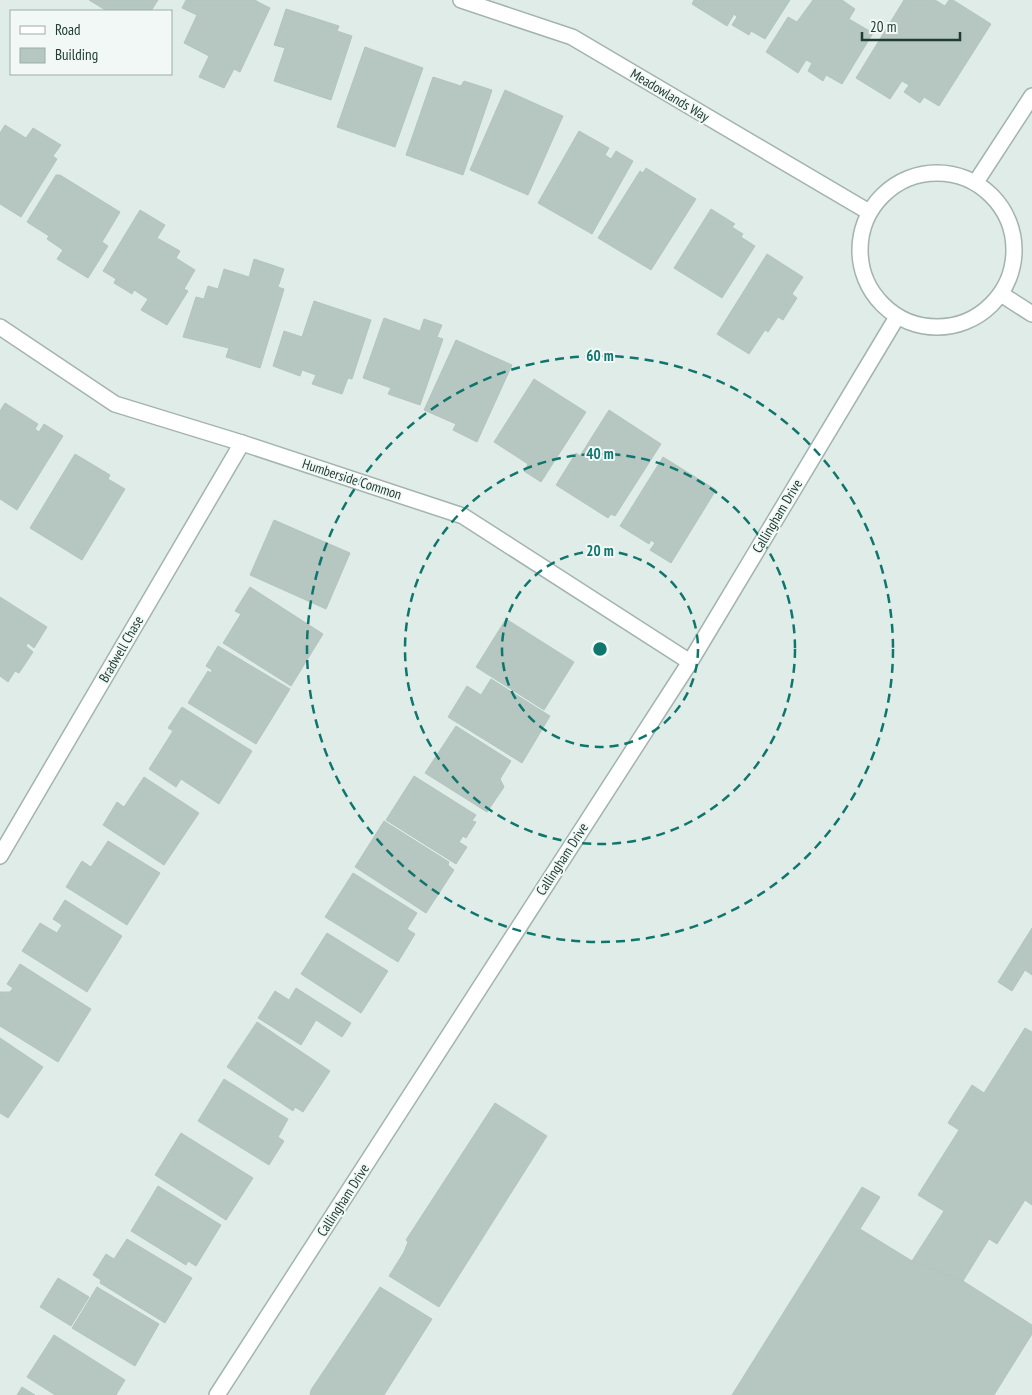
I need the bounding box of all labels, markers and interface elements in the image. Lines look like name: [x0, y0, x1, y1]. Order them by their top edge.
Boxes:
legend: [10, 10, 172, 75]
scale bar: [862, 10, 960, 42]
text: 20 m: [870, 17, 896, 36]
text: Road: [55, 20, 81, 39]
text: Building: [55, 45, 98, 64]
street label: Meadowlands Way: [627, 64, 713, 126]
text: 60 m: [586, 346, 614, 365]
text: 40 m: [586, 444, 614, 463]
street label: Humberside Common: [300, 454, 404, 504]
street label: Callingham Drive: [748, 476, 806, 556]
text: 20 m: [586, 541, 614, 560]
street label: Bradwell Chase: [95, 612, 147, 686]
centre of rings: [591, 640, 609, 658]
street label: Callingham Drive: [532, 819, 592, 899]
street label: Callingham Drive: [313, 1160, 373, 1240]

